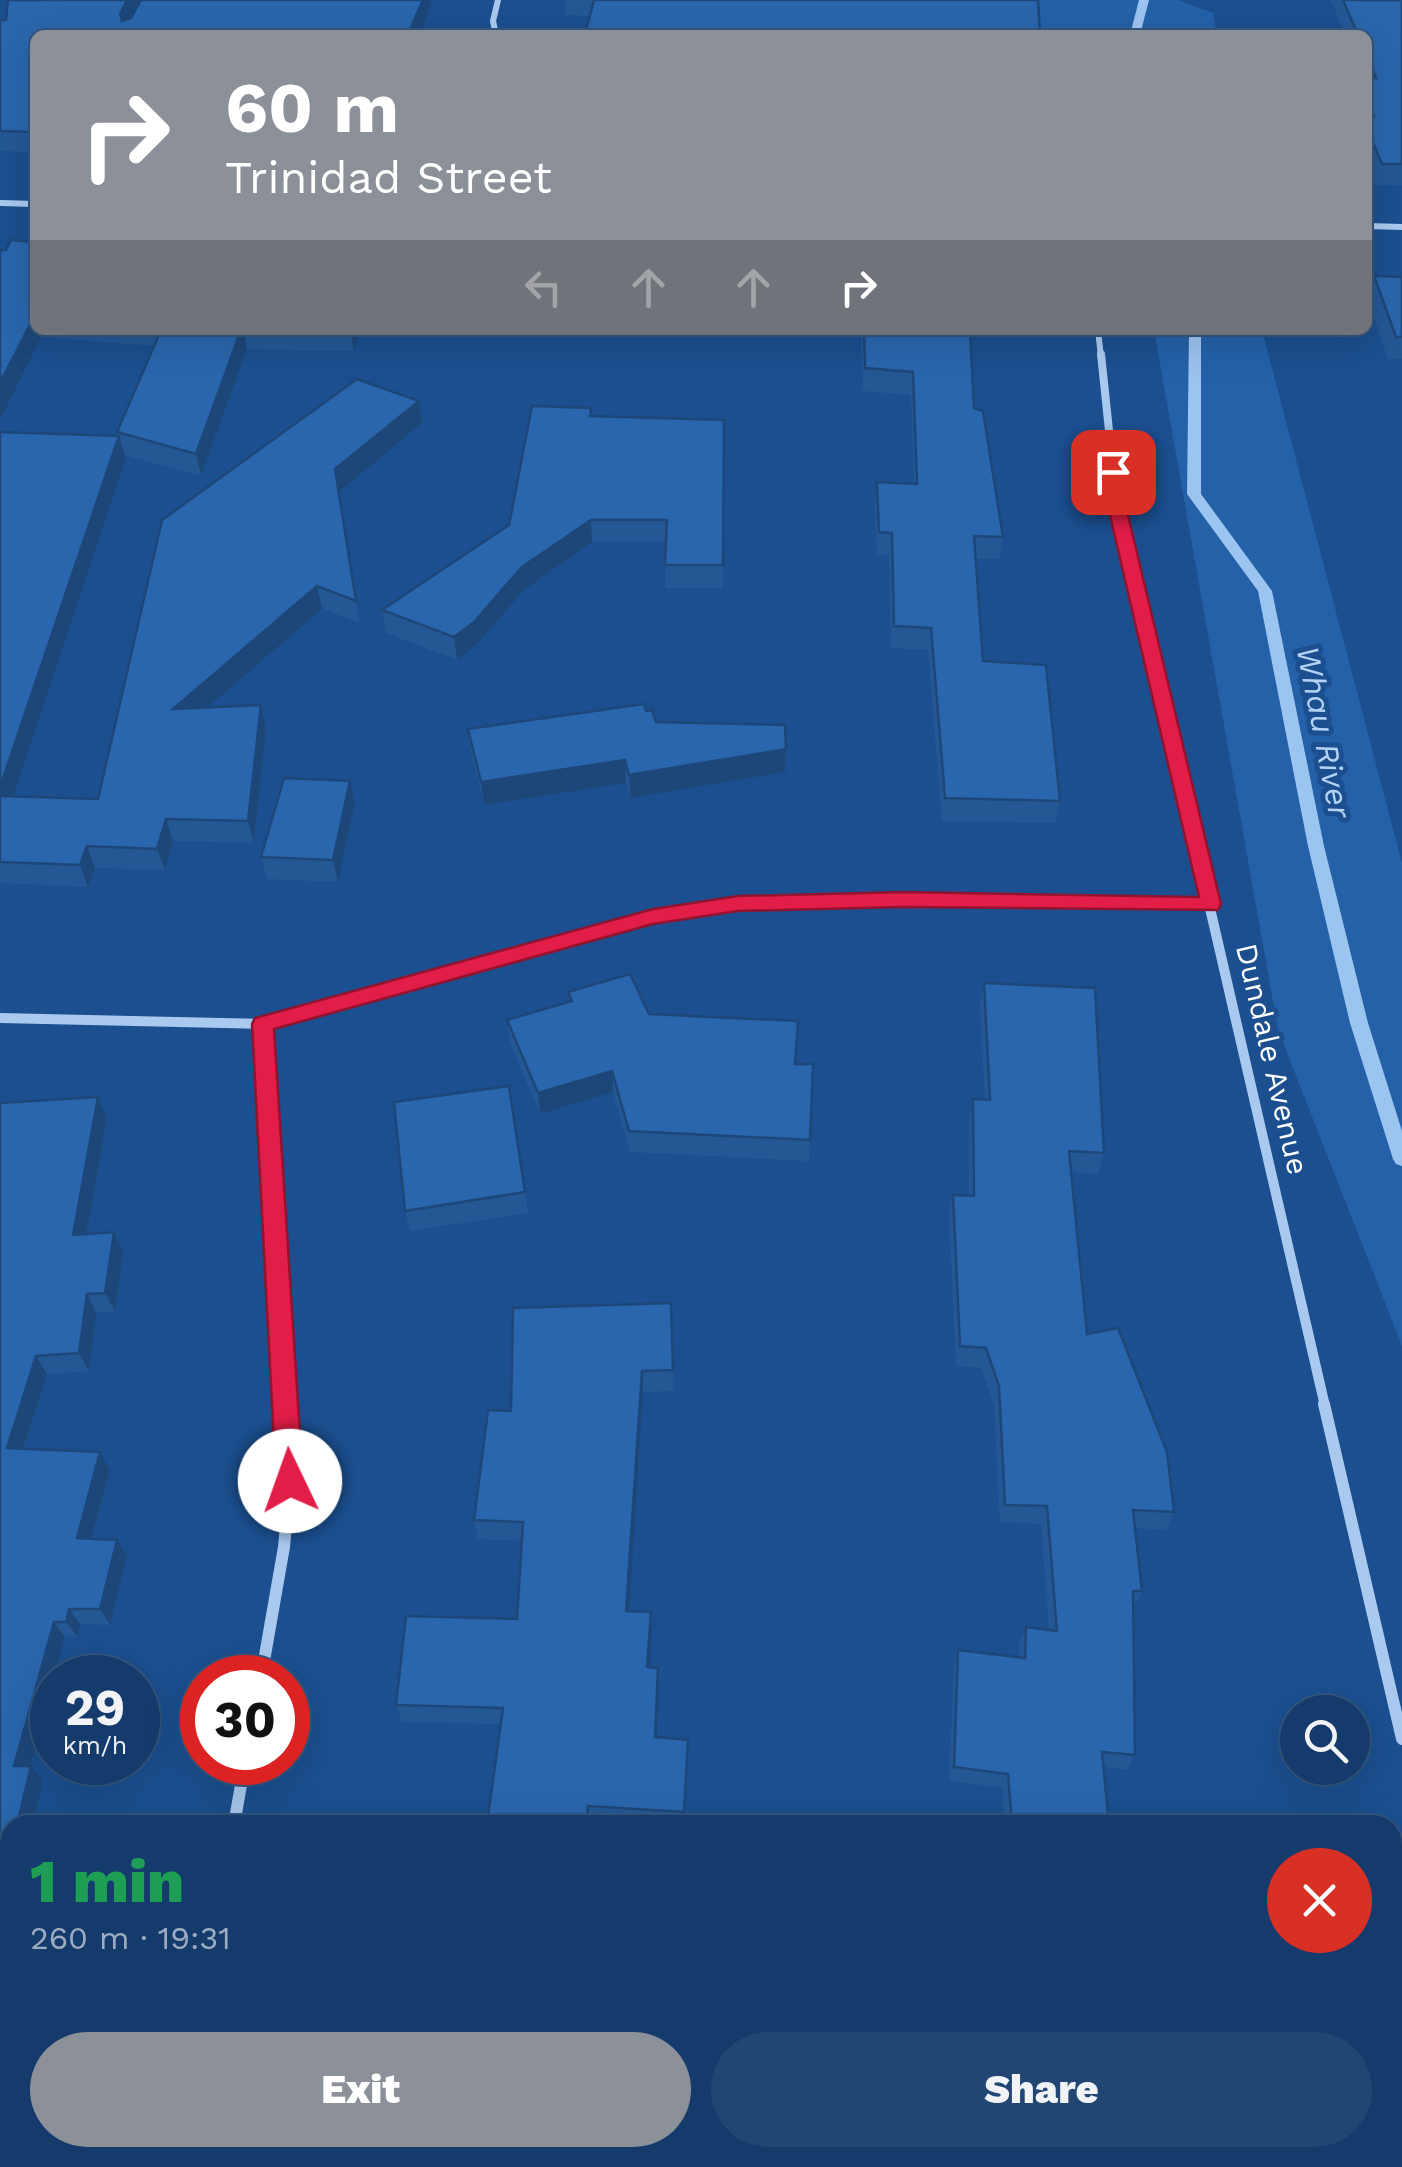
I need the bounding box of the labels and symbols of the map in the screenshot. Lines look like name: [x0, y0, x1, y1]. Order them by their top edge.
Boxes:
pin: [1071, 430, 1156, 515]
water label: Whau River: [1289, 643, 1360, 823]
street label: Dundale Avenue: [1229, 940, 1316, 1178]
position arrow: [238, 1429, 342, 1533]
speed limit sign: 30: [180, 1655, 310, 1785]

